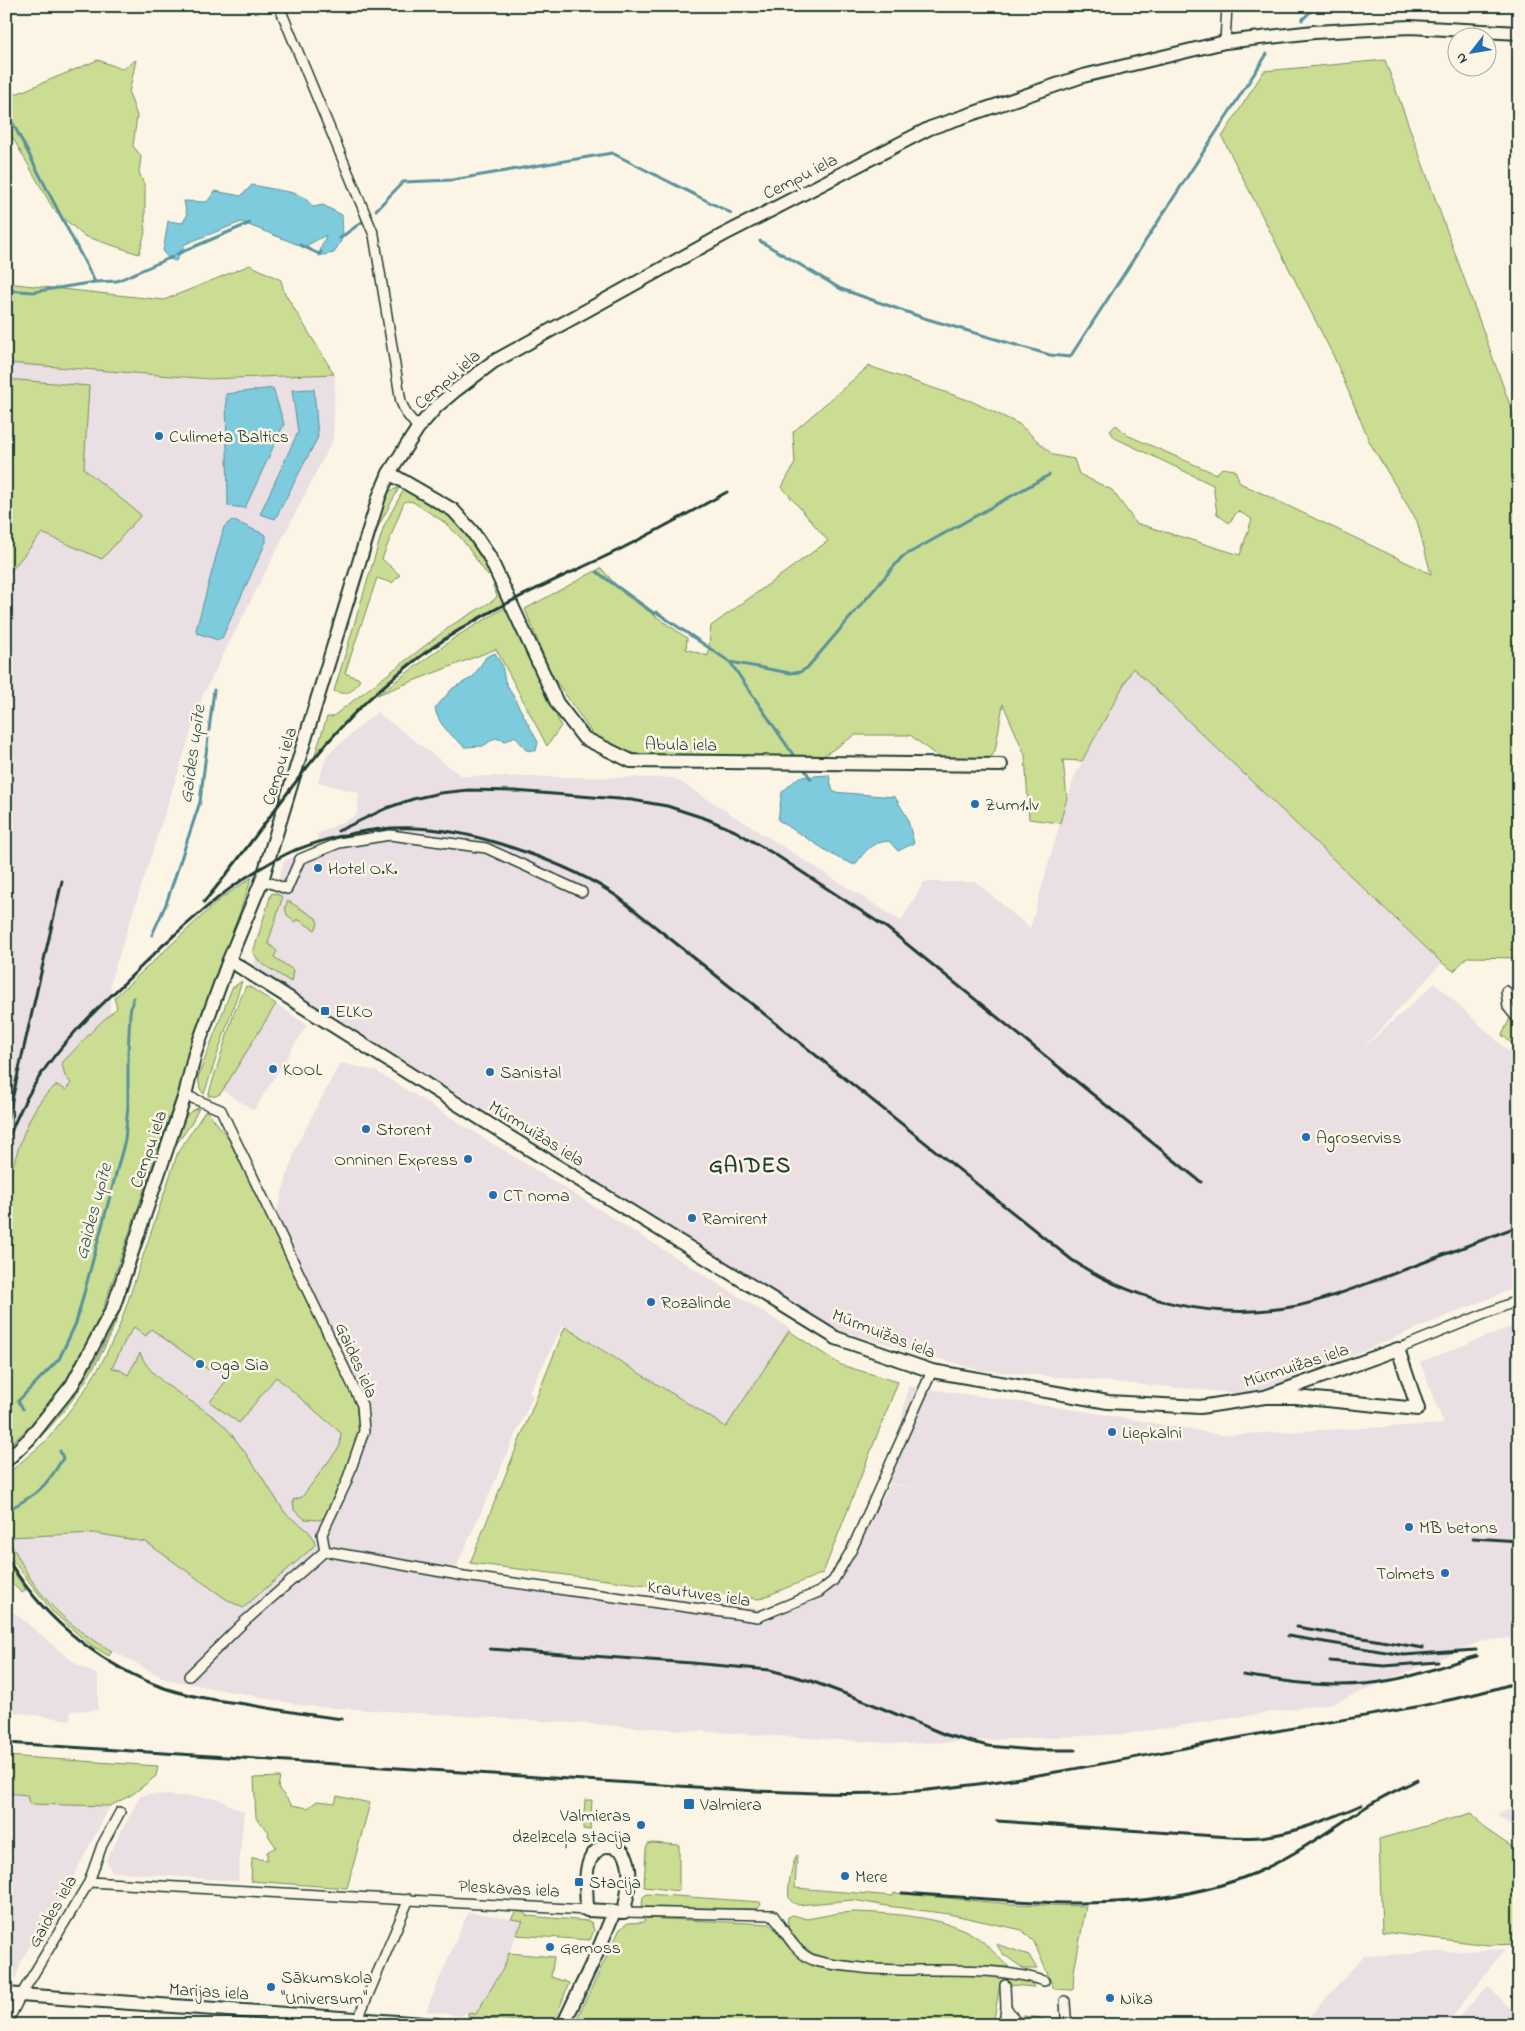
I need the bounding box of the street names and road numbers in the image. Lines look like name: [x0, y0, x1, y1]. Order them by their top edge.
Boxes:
street label: Cempu iela: [759, 148, 843, 208]
street label: Cempu iela: [409, 344, 487, 417]
street label: Cempu iela: [257, 724, 305, 809]
street label: Abula iela: [645, 732, 717, 760]
street label: Mūrmuižas iela: [483, 1095, 589, 1175]
street label: Cempu iela: [124, 1107, 175, 1192]
street label: Mūrmuižas iela: [828, 1303, 939, 1367]
street label: Gaides iela: [327, 1319, 383, 1403]
street label: Mūrmuižas iela: [1241, 1338, 1353, 1396]
street label: Krautuves iela: [646, 1575, 752, 1615]
street label: Gaides iela: [22, 1871, 85, 1953]
street label: Pleskavas iela: [457, 1874, 560, 1906]
street label: Marijas iela: [168, 1977, 250, 2009]

